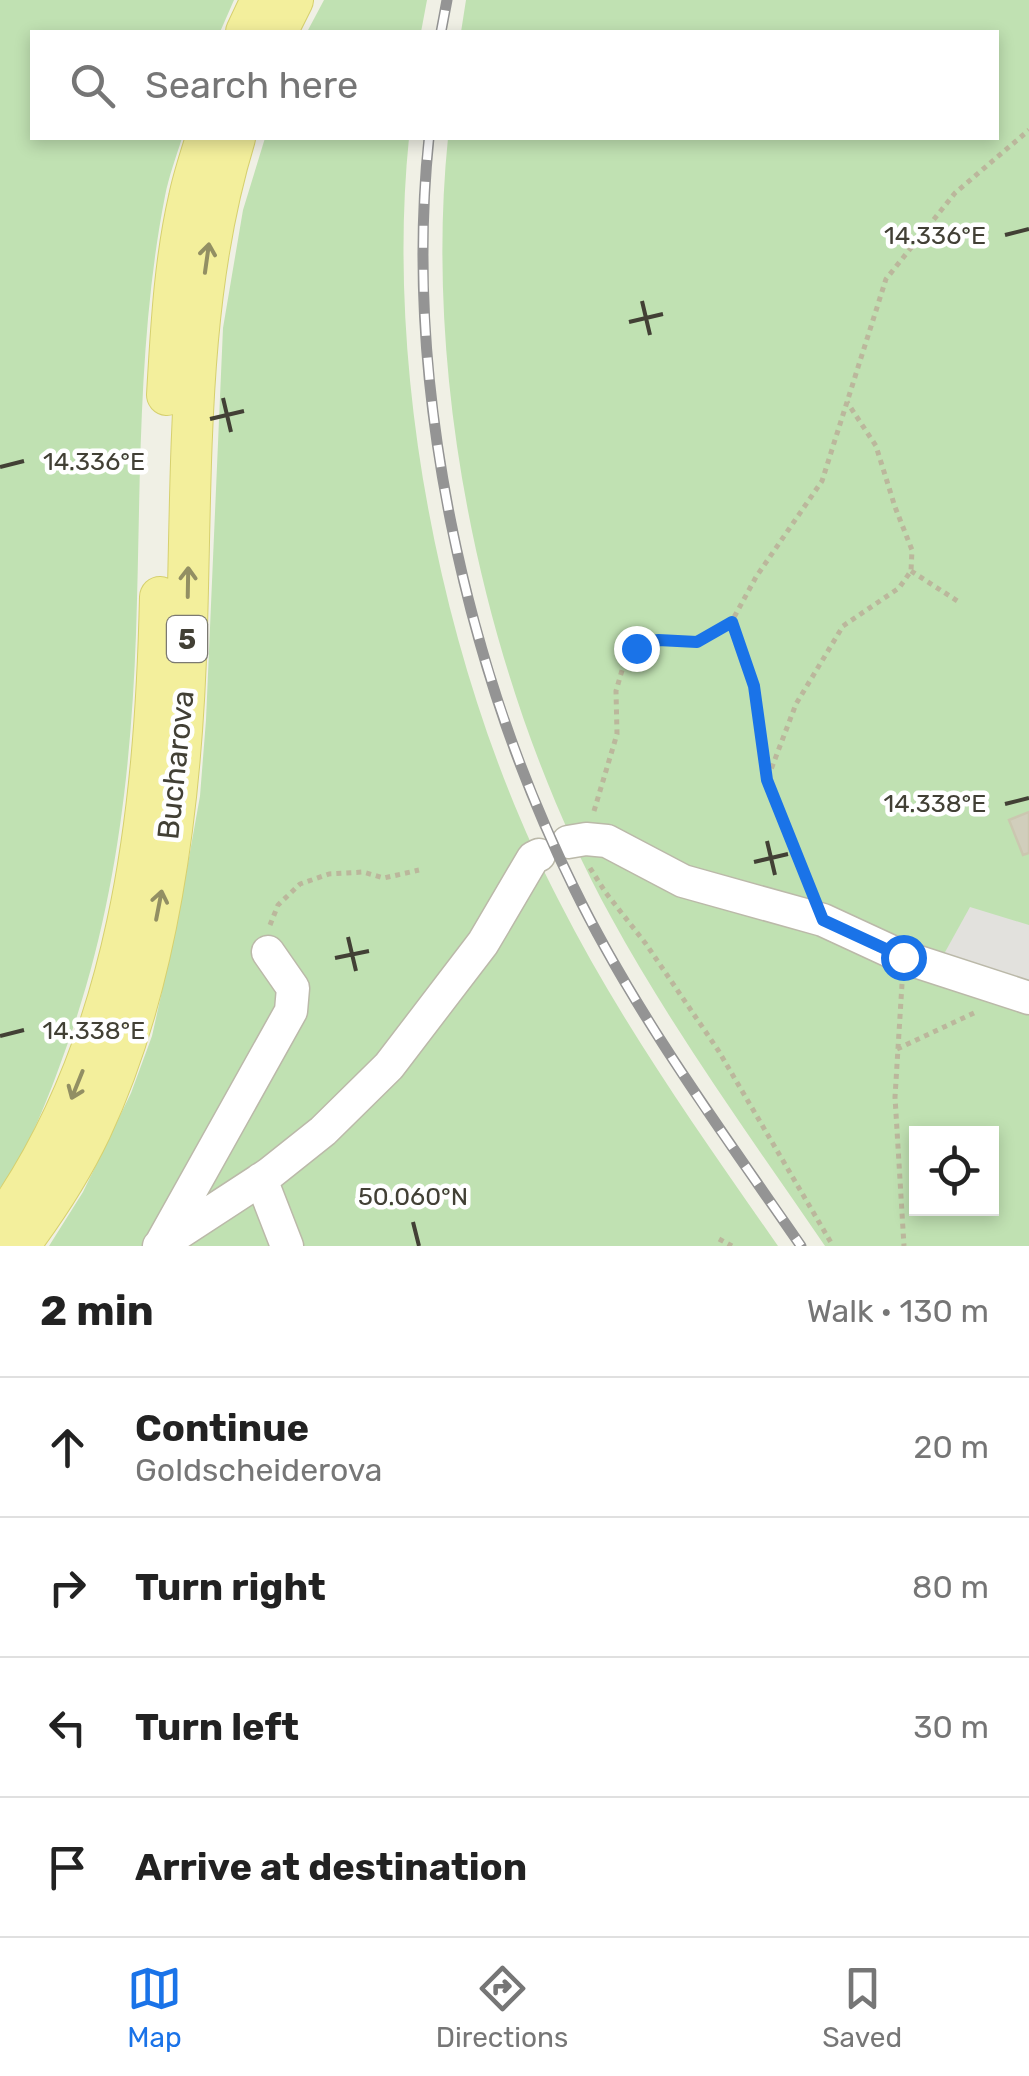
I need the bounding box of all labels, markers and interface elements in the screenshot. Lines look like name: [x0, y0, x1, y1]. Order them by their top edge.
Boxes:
search box: [30, 30, 999, 140]
icon: search: [65, 58, 120, 113]
text: Search here: [145, 62, 358, 108]
text: 14.336°E: [884, 221, 986, 250]
one-way arrow: [199, 242, 217, 275]
text: 14.336°E: [43, 447, 145, 476]
one-way arrow: [179, 567, 198, 599]
road number: 5: [167, 616, 207, 662]
route end: [614, 626, 660, 672]
street label: Bucharova: [150, 689, 202, 841]
text: 14.338°E: [884, 789, 986, 818]
one-way arrow: [150, 890, 169, 922]
route start: [881, 935, 927, 981]
text: 14.338°E: [43, 1016, 145, 1045]
one-way arrow: [67, 1069, 85, 1099]
map controls: [909, 1126, 999, 1216]
button: locate: [909, 1126, 999, 1216]
text: 50.060°N: [358, 1182, 468, 1211]
text: 2 min: [40, 1286, 154, 1336]
text: Walk · 130 m: [807, 1292, 989, 1330]
text: Continue: [135, 1405, 309, 1451]
icon: ahead: [40, 1420, 95, 1475]
text: 20 m: [914, 1428, 989, 1466]
text: Goldscheiderova: [135, 1451, 382, 1489]
icon: right: [40, 1560, 95, 1615]
text: Turn right: [135, 1564, 326, 1610]
text: 80 m: [912, 1568, 989, 1606]
icon: left: [40, 1700, 95, 1755]
text: Turn left: [135, 1704, 299, 1750]
text: 30 m: [913, 1708, 989, 1746]
icon: arrive: [40, 1840, 95, 1895]
text: Arrive at destination: [135, 1844, 527, 1890]
tab: Map: [127, 1961, 182, 2054]
tab: Directions: [436, 1961, 568, 2054]
tab: Saved: [822, 1961, 902, 2054]

